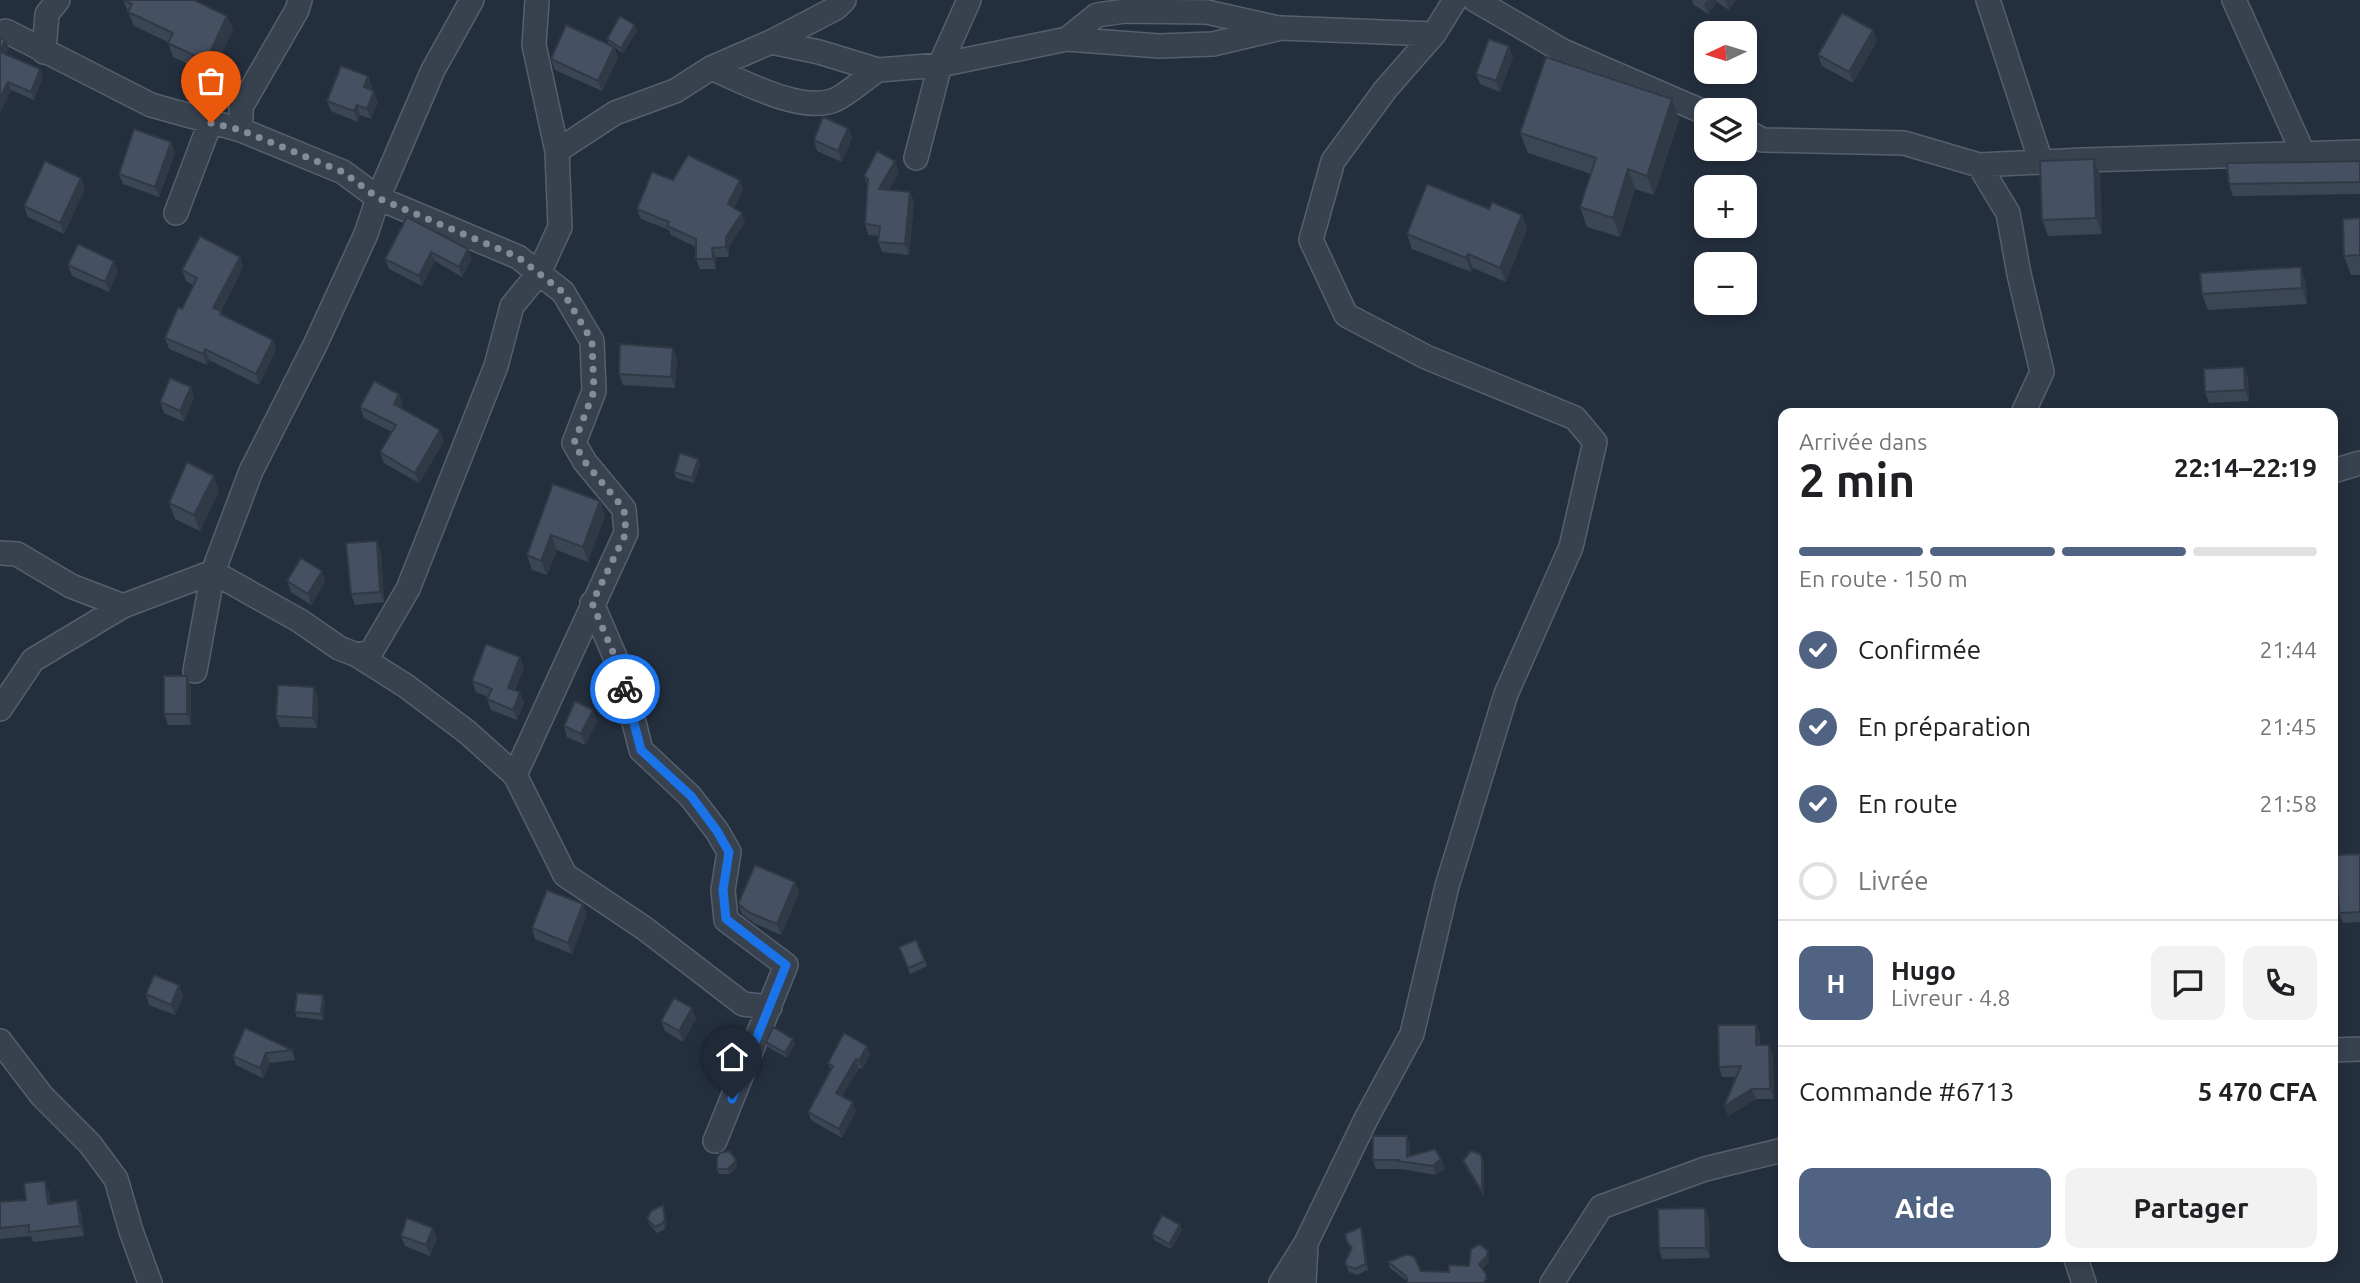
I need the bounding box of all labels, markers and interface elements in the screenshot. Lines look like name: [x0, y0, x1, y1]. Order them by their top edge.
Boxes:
north arrow: [1694, 21, 1757, 84]
map controls: [1694, 21, 1757, 315]
pin: [181, 51, 241, 123]
icon: bag: [192, 62, 230, 100]
button: layers: [1694, 98, 1757, 161]
button: +: [1694, 175, 1757, 238]
button: −: [1694, 252, 1757, 315]
text: Arrivée dans: [1799, 429, 1927, 454]
text: 22:14–22:19: [2174, 453, 2317, 482]
text: 2 min: [1799, 454, 1915, 506]
text: En route · 150 m: [1799, 566, 1968, 591]
icon: check: [1799, 631, 1837, 669]
text: Confirmée: [1858, 635, 1981, 664]
text: 21:44: [2259, 637, 2317, 662]
courier: [590, 654, 660, 724]
icon: bike: [606, 670, 644, 708]
icon: check: [1799, 708, 1837, 746]
text: En préparation: [1858, 712, 2031, 741]
text: 21:45: [2259, 714, 2317, 739]
icon: check: [1799, 785, 1837, 823]
text: En route: [1858, 789, 1958, 818]
text: 21:58: [2259, 791, 2317, 816]
text: Livrée: [1858, 866, 1929, 895]
button: chat: [2151, 946, 2225, 1020]
button: phone: [2243, 946, 2317, 1020]
text: Hugo: [1891, 956, 1956, 985]
text: H: [1827, 969, 1845, 998]
text: Livreur · 4.8: [1891, 985, 2011, 1010]
pin: [702, 1027, 762, 1099]
icon: home: [713, 1038, 751, 1076]
text: Commande #6713: [1799, 1077, 2015, 1106]
text: 5 470 CFA: [2198, 1077, 2317, 1106]
button: Aide: [1799, 1168, 2051, 1248]
button: Partager: [2065, 1168, 2317, 1248]

